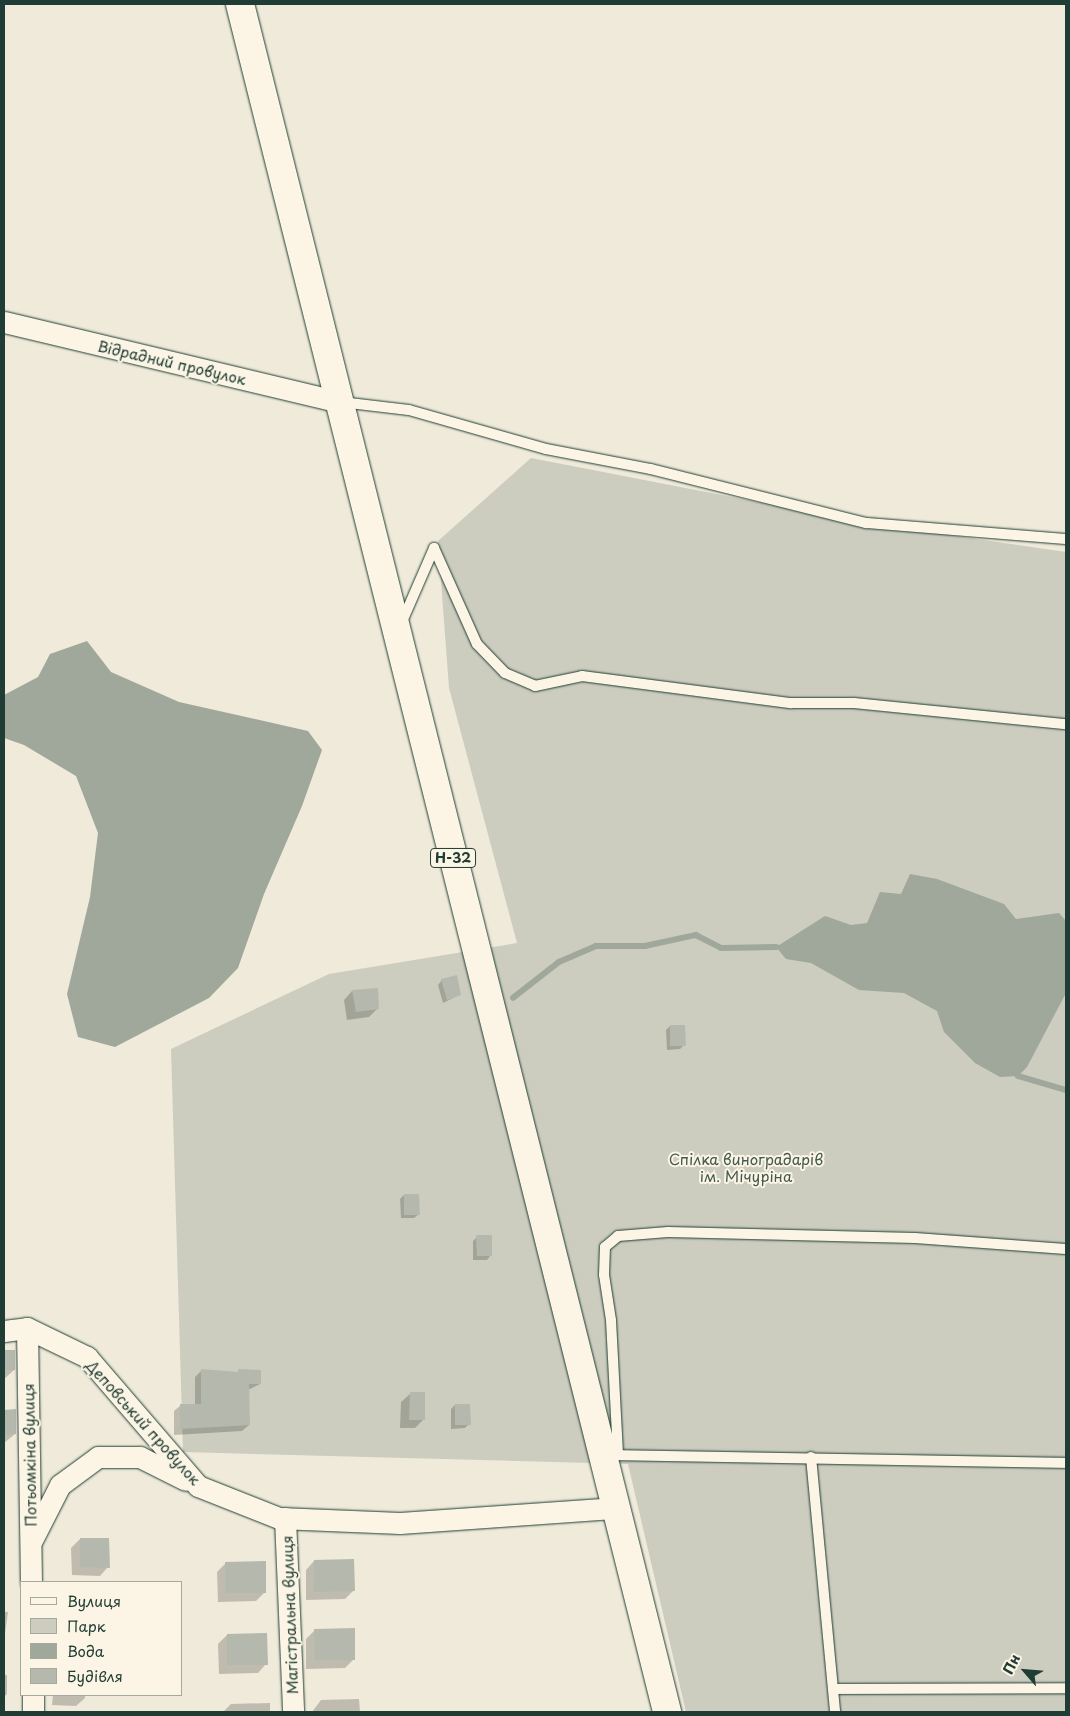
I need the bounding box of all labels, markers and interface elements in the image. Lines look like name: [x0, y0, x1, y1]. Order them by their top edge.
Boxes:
street label: Відрадний провулок: [96, 336, 248, 388]
road number: Н-32: [429, 846, 477, 870]
park label: Спілка виноградарів ім. Мічуріна: [668, 1149, 824, 1184]
street label: Деповський провулок: [83, 1356, 205, 1488]
street label: Потьомкіна вулиця: [19, 1383, 39, 1527]
street label: Магістральна вулиця: [277, 1535, 301, 1695]
legend: [20, 1581, 182, 1696]
text: Вулиця: [67, 1589, 121, 1612]
text: Парк: [67, 1614, 106, 1637]
text: Вода: [67, 1639, 104, 1662]
north arrow: [1000, 1646, 1050, 1696]
text: Пн: [997, 1650, 1025, 1678]
text: Будівля: [67, 1664, 123, 1687]

